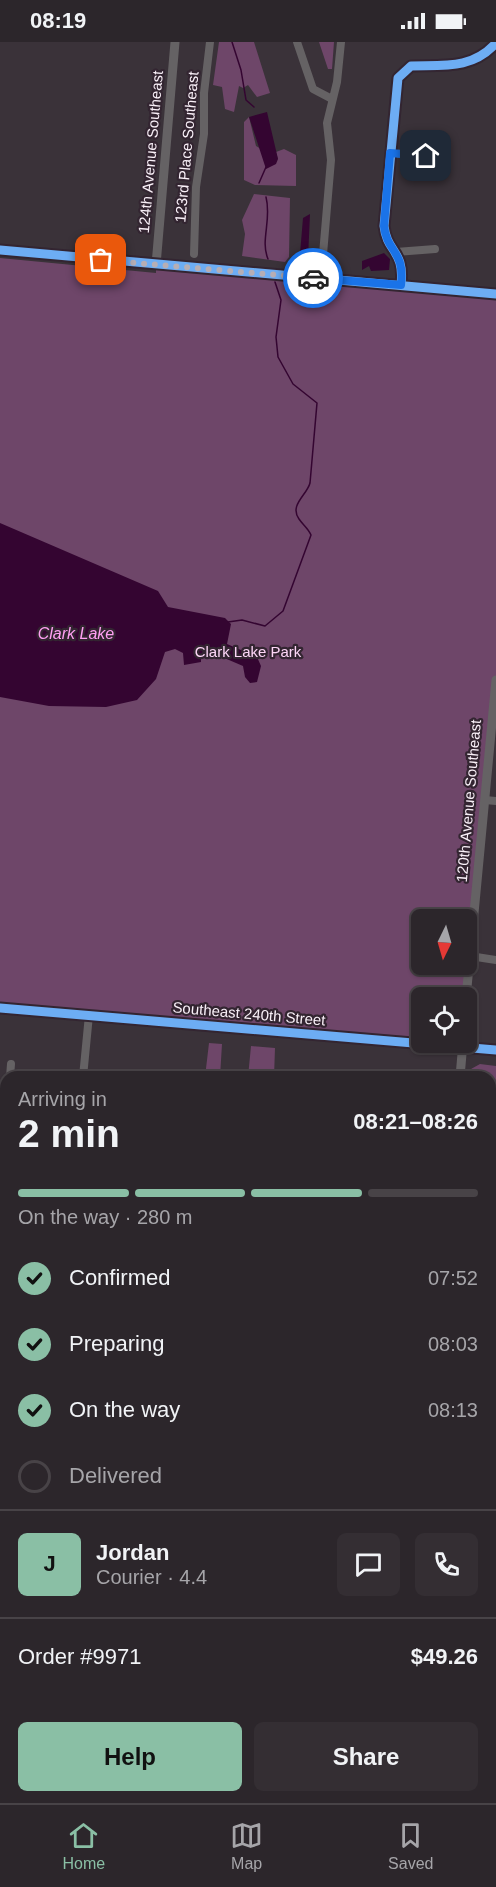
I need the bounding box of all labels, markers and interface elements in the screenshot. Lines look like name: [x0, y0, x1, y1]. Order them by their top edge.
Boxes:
text: 08:19: [30, 8, 86, 33]
street label: 124th Avenue Southeast: [135, 69, 166, 234]
street label: 123rd Place Southeast: [171, 70, 202, 223]
pin: [400, 130, 451, 181]
icon: home: [409, 139, 442, 172]
pin: [75, 234, 126, 285]
icon: bag: [84, 243, 117, 276]
courier: [283, 248, 343, 308]
icon: car: [297, 262, 330, 295]
water label: Clark Lake: [38, 625, 114, 642]
park label: Clark Lake Park: [195, 643, 302, 660]
street label: 120th Avenue Southeast: [453, 718, 484, 883]
north arrow: [411, 909, 477, 975]
map controls: [411, 909, 477, 1053]
button: locate: [411, 987, 477, 1053]
street label: Southeast 240th Street: [172, 998, 327, 1029]
text: Arriving in: [18, 1088, 107, 1110]
text: 08:21–08:26: [353, 1109, 478, 1134]
text: 2 min: [18, 1112, 120, 1155]
text: On the way · 280 m: [18, 1206, 193, 1228]
icon: check: [18, 1262, 51, 1295]
text: Confirmed: [69, 1265, 170, 1290]
text: 07:52: [428, 1267, 478, 1289]
icon: check: [18, 1328, 51, 1361]
text: Preparing: [69, 1331, 164, 1356]
text: 08:03: [428, 1333, 478, 1355]
icon: check: [18, 1394, 51, 1427]
text: On the way: [69, 1397, 180, 1422]
text: 08:13: [428, 1399, 478, 1421]
text: Delivered: [69, 1463, 162, 1488]
button: chat: [337, 1533, 400, 1596]
button: phone: [415, 1533, 478, 1596]
text: Jordan: [96, 1540, 169, 1565]
text: J: [43, 1551, 56, 1576]
text: Courier · 4.4: [96, 1566, 207, 1588]
text: Order #9971: [18, 1644, 142, 1669]
text: $49.26: [411, 1644, 478, 1669]
button: Help: [18, 1722, 242, 1791]
button: Share: [254, 1722, 478, 1791]
tab: Home: [62, 1819, 105, 1873]
tab: Map: [230, 1819, 263, 1873]
tab: Saved: [388, 1819, 433, 1873]

